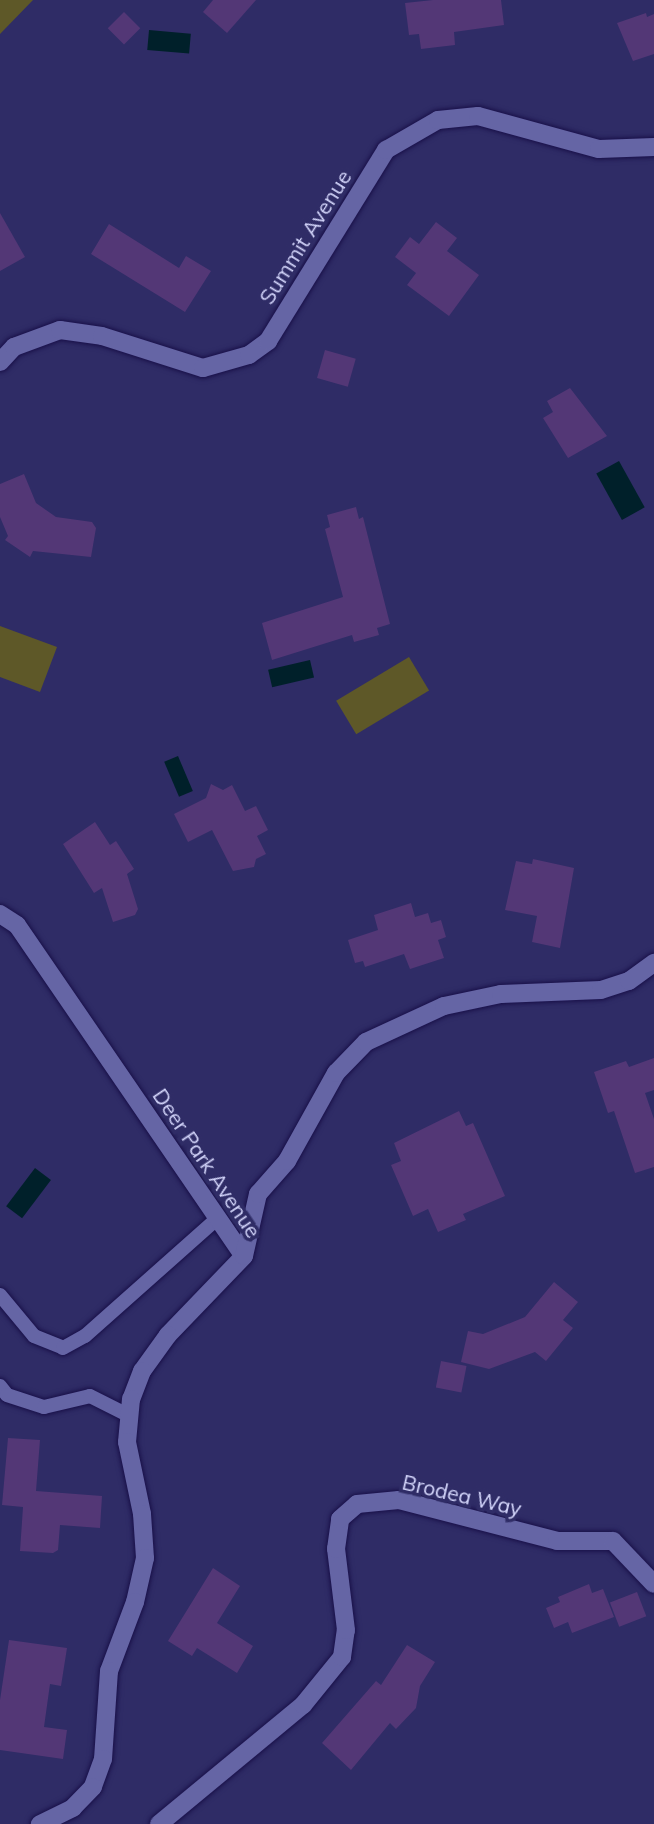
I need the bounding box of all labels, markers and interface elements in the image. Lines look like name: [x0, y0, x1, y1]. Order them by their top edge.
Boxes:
street label: Summit Avenue: [254, 165, 356, 309]
street label: Deer Park Avenue: [148, 1084, 266, 1242]
street label: Brodea Way: [400, 1469, 524, 1521]

